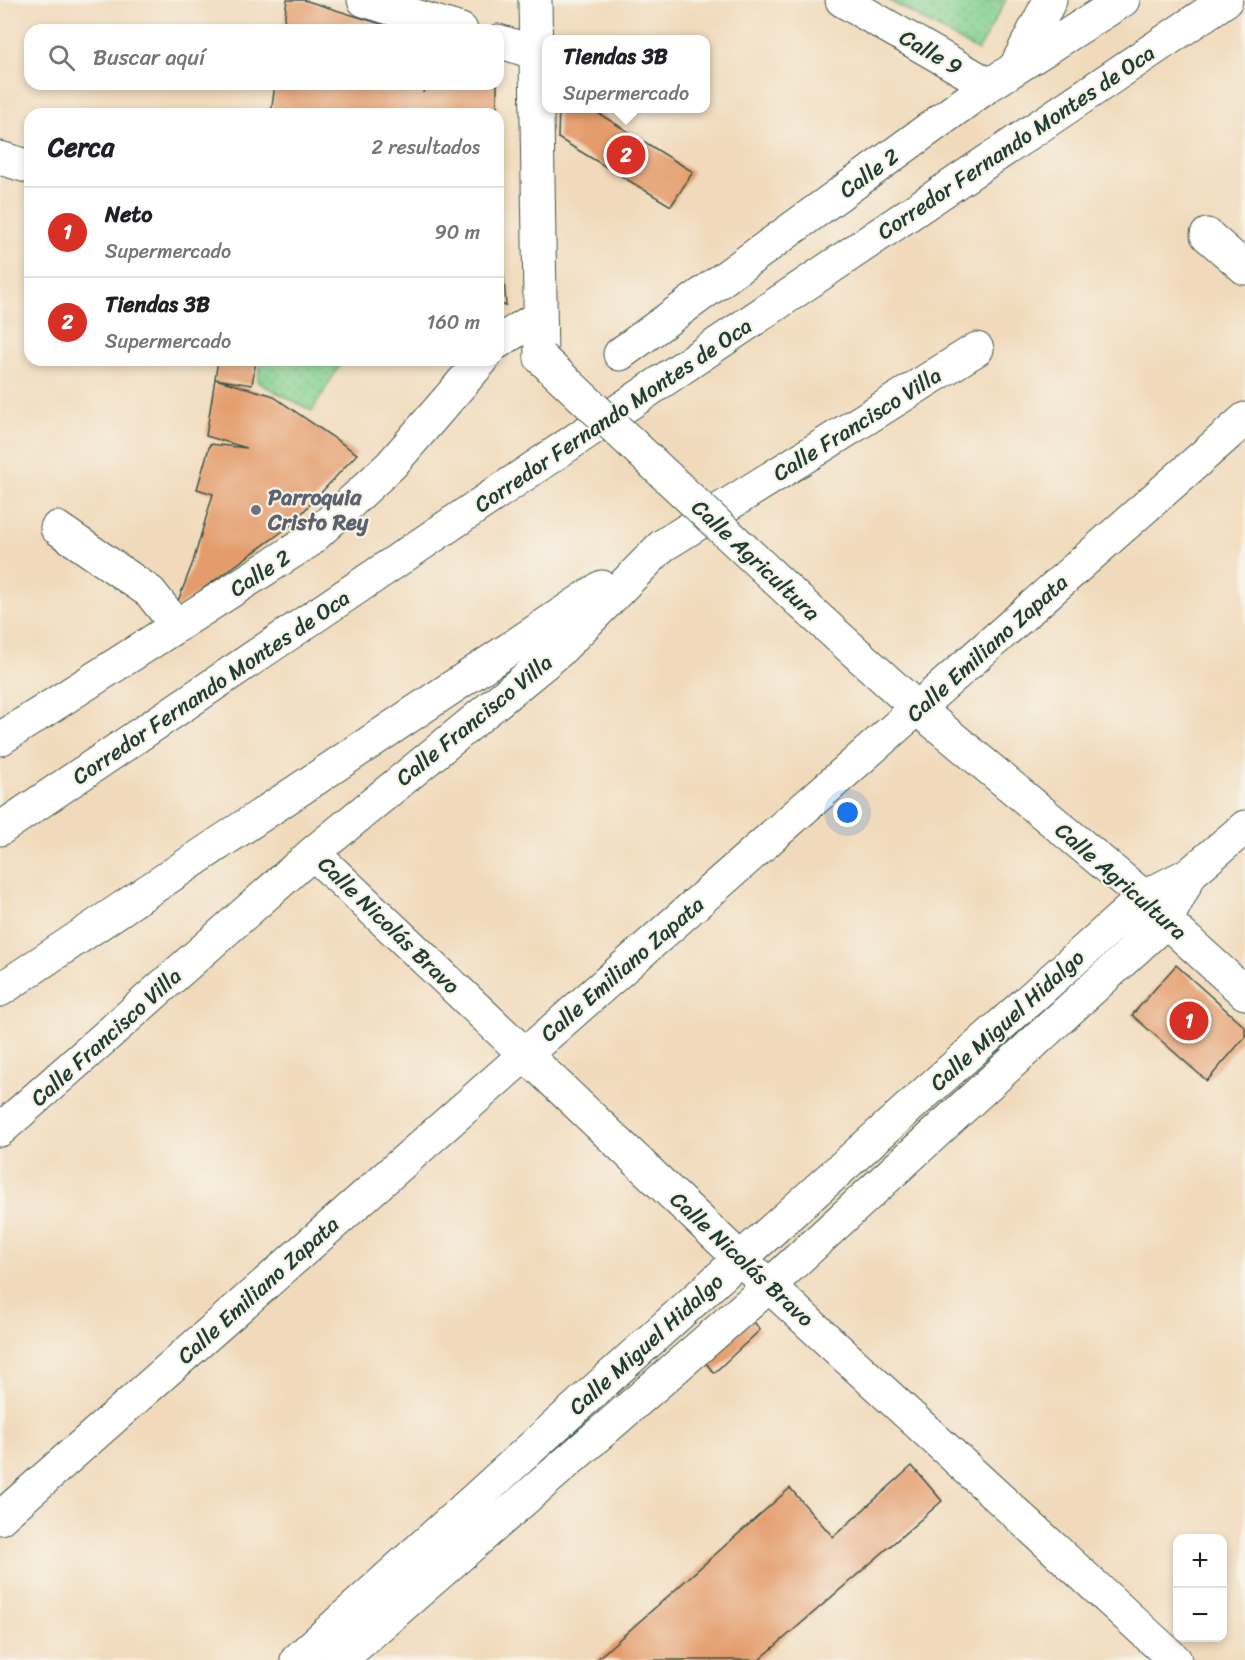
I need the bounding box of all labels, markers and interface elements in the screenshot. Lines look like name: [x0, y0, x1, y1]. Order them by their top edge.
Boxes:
street label: Calle 9: [892, 18, 970, 86]
search box: [24, 24, 504, 90]
street label: Corredor Fernando Montes de Oca: [869, 34, 1163, 250]
popup: [542, 35, 710, 113]
text: Tiendas 3B: [563, 37, 668, 76]
text: Buscar aquí: [93, 38, 205, 77]
icon: search: [45, 41, 78, 74]
text: Supermercado: [563, 76, 689, 111]
text: Cerca: [48, 124, 114, 170]
text: 2 resultados: [371, 130, 480, 165]
pin: 2: [606, 132, 646, 178]
street label: Calle 2: [830, 137, 908, 208]
text: Neto: [105, 195, 152, 234]
text: 1: [63, 215, 72, 250]
text: 90 m: [435, 215, 480, 250]
text: Supermercado: [105, 234, 231, 269]
text: Tiendas 3B: [105, 285, 210, 324]
text: 2: [62, 305, 73, 340]
text: 160 m: [427, 305, 480, 340]
street label: Corredor Fernando Montes de Oca: [466, 307, 760, 523]
text: Supermercado: [105, 324, 231, 359]
street label: Calle Francisco Villa: [765, 356, 949, 492]
place label: Parroquia Cristo Rey: [267, 478, 369, 542]
street label: Calle Agricultura: [682, 489, 830, 631]
marker: Parroquia Cristo Rey: [249, 503, 263, 517]
street label: Calle 2: [221, 538, 299, 608]
street label: Calle Emiliano Zapata: [897, 564, 1077, 732]
street label: Corredor Fernando Montes de Oca: [64, 579, 358, 795]
street label: Calle Francisco Villa: [386, 644, 562, 796]
your location: [833, 798, 862, 827]
street label: Calle Agricultura: [1046, 812, 1196, 950]
street label: Calle Nicolás Bravo: [308, 846, 470, 1004]
street label: Calle Emiliano Zapata: [531, 886, 713, 1052]
street label: Calle Miguel Hidalgo: [920, 939, 1094, 1101]
street label: Calle Francisco Villa: [21, 958, 191, 1116]
pin: 1: [1170, 998, 1208, 1044]
street label: Calle Nicolás Bravo: [660, 1181, 824, 1337]
street label: Calle Emiliano Zapata: [168, 1206, 348, 1374]
street label: Calle Miguel Hidalgo: [559, 1263, 733, 1425]
map controls: [1173, 1534, 1227, 1642]
button: +: [1173, 1534, 1227, 1588]
button: −: [1173, 1588, 1227, 1642]

